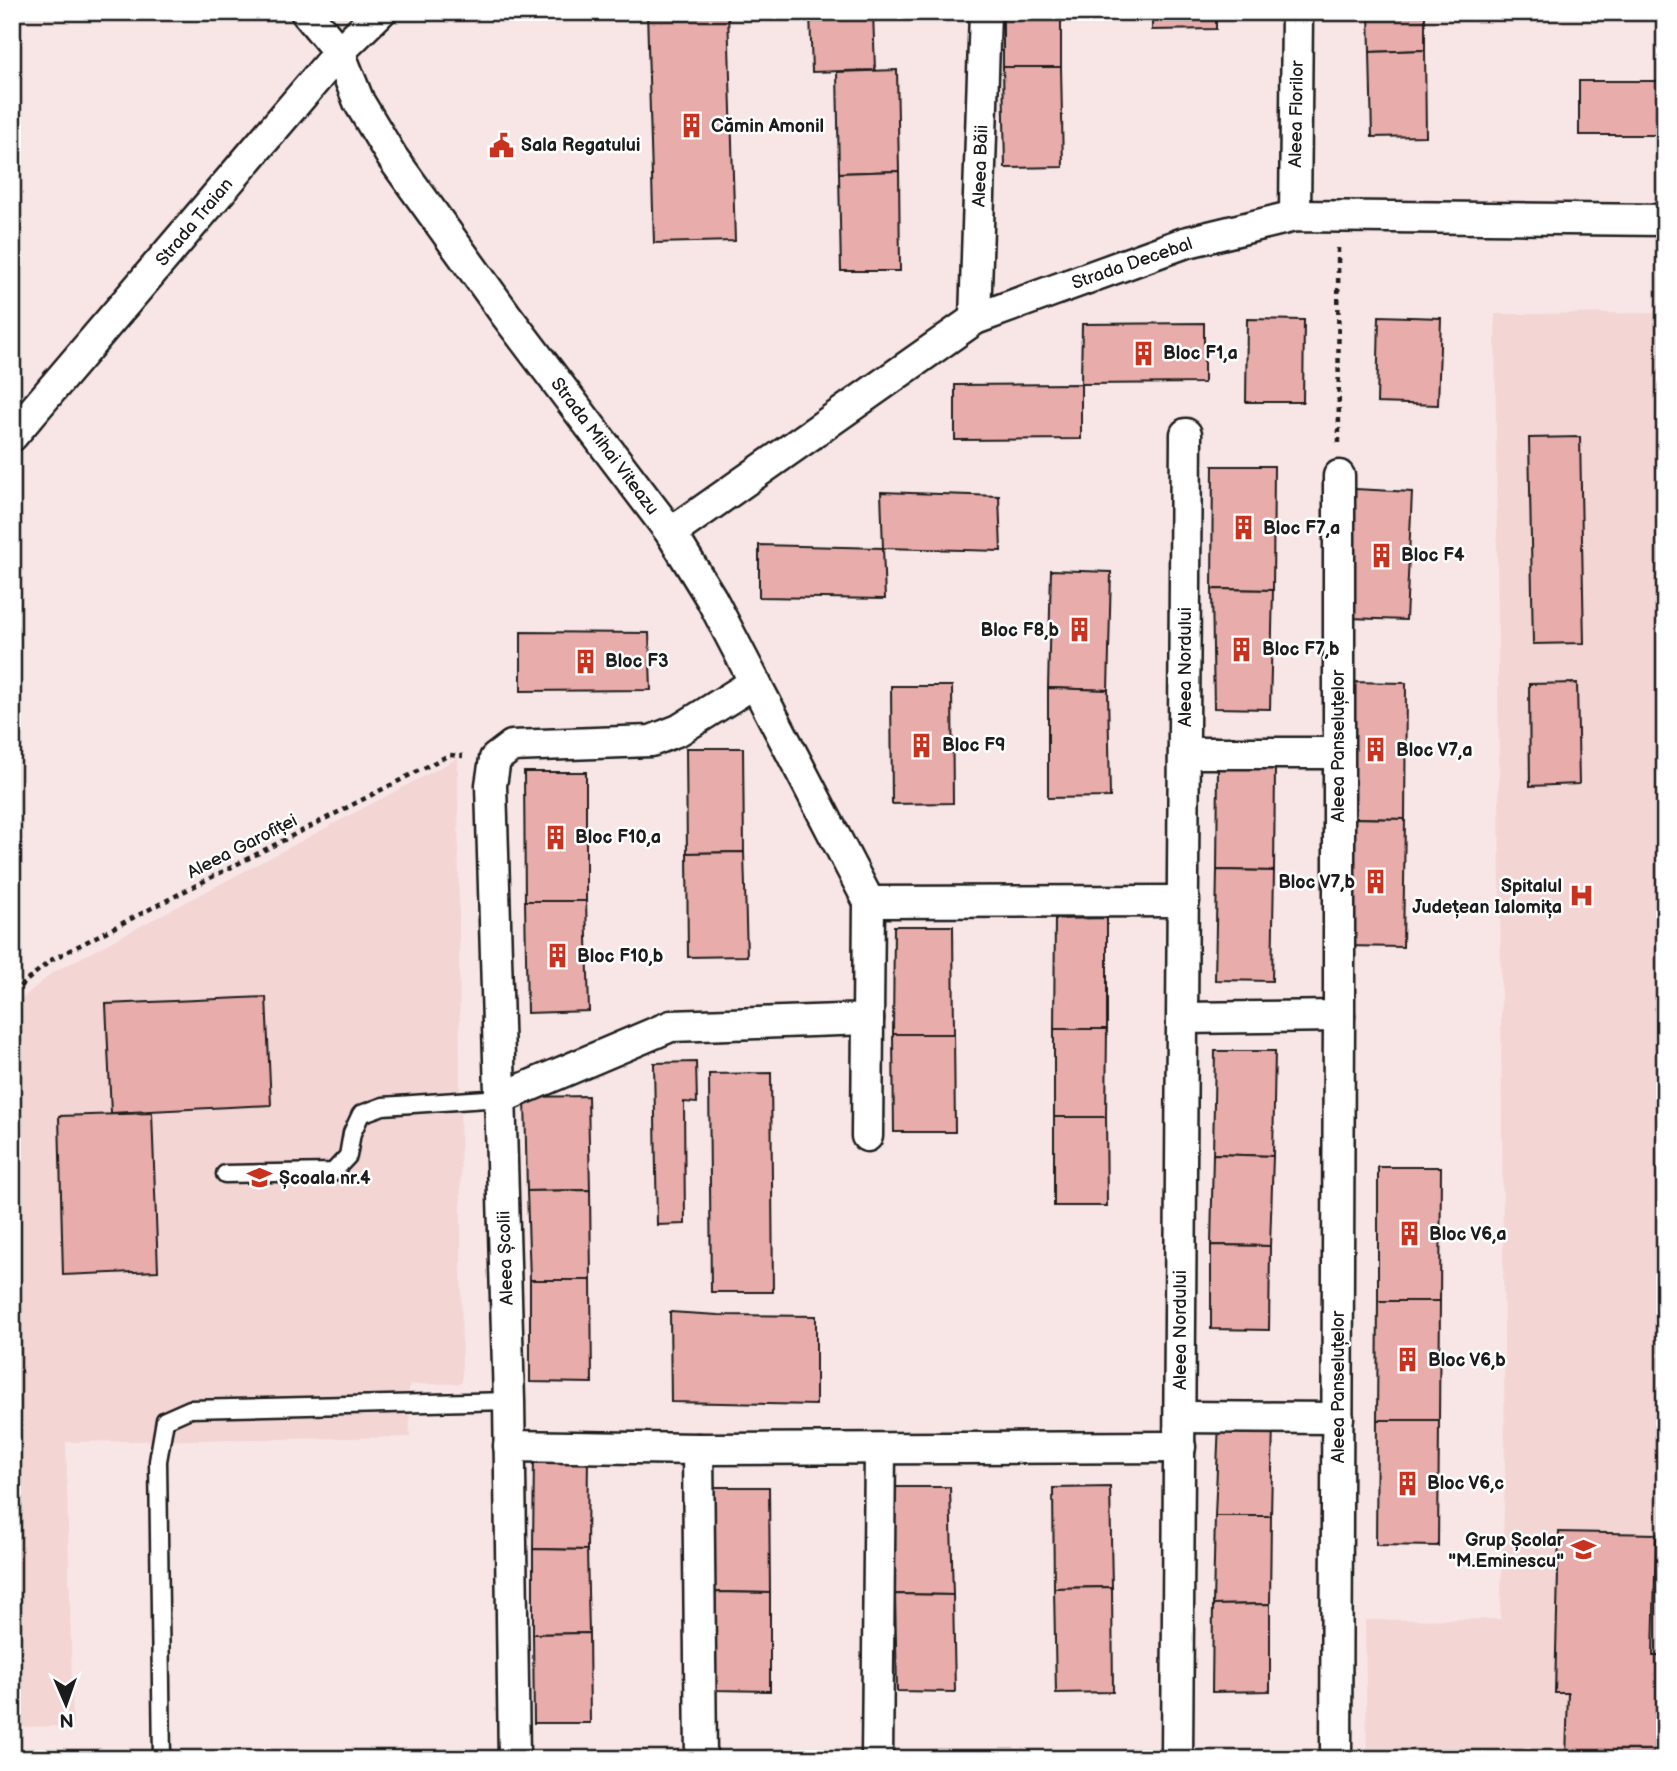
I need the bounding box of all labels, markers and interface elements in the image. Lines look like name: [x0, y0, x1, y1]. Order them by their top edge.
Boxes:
street label: Aleea Florilor: [1285, 60, 1308, 168]
building icon: Cămin Amonil: [677, 112, 705, 140]
place label: Cămin Amonil: [711, 116, 824, 137]
street label: Aleea Băii: [969, 125, 992, 207]
public building icon: Sala Regatului: [487, 131, 515, 159]
place label: Sala Regatului: [521, 135, 640, 156]
street label: Strada Traian: [152, 174, 237, 271]
street label: Strada Decebal: [1069, 233, 1195, 294]
building icon: Bloc F1,a: [1129, 339, 1157, 367]
place label: Bloc F1,a: [1163, 343, 1238, 364]
street label: Strada Mihai Viteazu: [546, 374, 663, 519]
building icon: Bloc F7,a: [1229, 514, 1257, 542]
place label: Bloc F7,a: [1263, 518, 1340, 539]
building icon: Bloc F4: [1367, 541, 1395, 569]
place label: Bloc F4: [1401, 545, 1465, 566]
street label: Aleea Nordului: [1175, 607, 1196, 727]
building icon: Bloc F8,b: [1065, 616, 1093, 644]
place label: Bloc F8,b: [981, 620, 1059, 641]
building icon: Bloc F7,b: [1228, 635, 1256, 663]
place label: Bloc F7,b: [1262, 639, 1340, 660]
building icon: Bloc F3: [571, 647, 599, 675]
place label: Bloc F3: [605, 651, 669, 672]
street label: Aleea Panseluțelor: [1328, 669, 1349, 822]
building icon: Bloc F9: [908, 731, 936, 759]
place label: Bloc F9: [942, 735, 1006, 756]
building icon: Bloc V7,a: [1362, 736, 1390, 764]
place label: Bloc V7,a: [1396, 740, 1473, 761]
street label: Aleea Garofiței: [184, 810, 301, 883]
building icon: Bloc F10,a: [541, 823, 569, 851]
place label: Bloc F10,a: [575, 827, 661, 848]
building icon: Bloc V7,b: [1361, 868, 1389, 896]
place label: Bloc V7,b: [1278, 872, 1355, 893]
place label: Spitalul Județean Ialomița: [1412, 876, 1562, 919]
hospital icon: Spitalul Județean Ialomița: [1568, 882, 1596, 910]
building icon: Bloc F10,b: [543, 942, 571, 970]
place label: Bloc F10,b: [577, 946, 664, 967]
school or university icon: Școala nr.4: [245, 1164, 273, 1192]
place label: Școala nr.4: [279, 1168, 371, 1189]
street label: Aleea Școlii: [493, 1210, 518, 1306]
building icon: Bloc V6,a: [1395, 1220, 1423, 1248]
place label: Bloc V6,a: [1429, 1224, 1507, 1245]
street label: Aleea Nordului: [1170, 1270, 1191, 1390]
street label: Aleea Panseluțelor: [1328, 1310, 1349, 1463]
building icon: Bloc V6,b: [1394, 1346, 1422, 1374]
place label: Bloc V6,b: [1428, 1350, 1506, 1371]
building icon: Bloc V6,c: [1393, 1469, 1421, 1497]
place label: Bloc V6,c: [1427, 1473, 1504, 1494]
place label: Grup Școlar "M.Eminescu": [1448, 1530, 1565, 1572]
school or university icon: Grup Școlar "M.Eminescu": [1570, 1536, 1598, 1564]
north arrow: [32, 1670, 102, 1740]
text: N: [59, 1708, 74, 1731]

